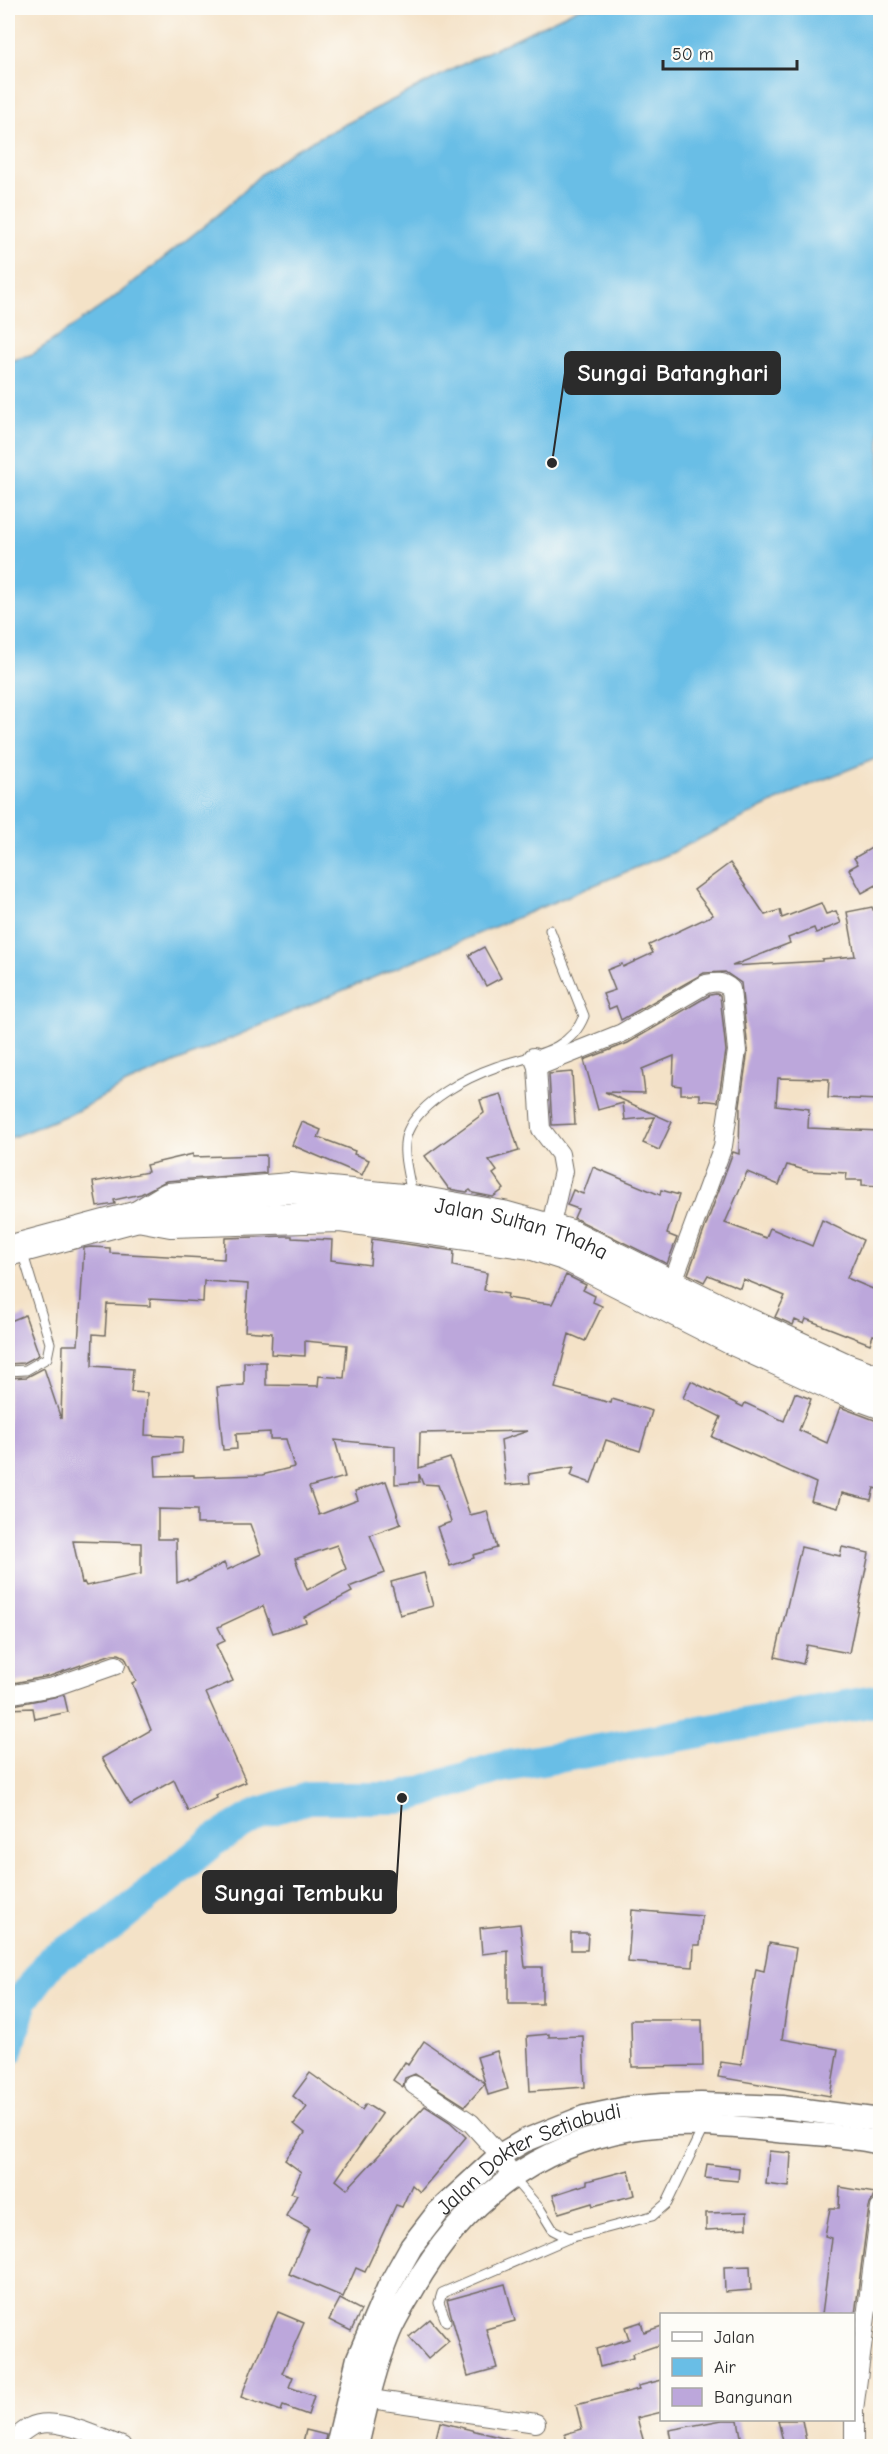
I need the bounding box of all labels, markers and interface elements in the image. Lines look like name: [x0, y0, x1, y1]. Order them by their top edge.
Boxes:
scale bar: [663, 33, 796, 71]
text: 50 m: [672, 44, 714, 65]
callout: Sungai Batanghari: [565, 352, 780, 394]
text: Sungai Batanghari: [577, 359, 769, 387]
street label: Jalan Sultan Thaha: [433, 1192, 612, 1266]
callout: Sungai Tembuku: [203, 1871, 396, 1913]
text: Sungai Tembuku: [215, 1879, 383, 1907]
street label: Jalan Dokter Setiabudi: [432, 2098, 623, 2221]
legend: [660, 2313, 855, 2421]
text: Jalan: [714, 2327, 755, 2348]
text: Air: [714, 2357, 737, 2378]
text: Bangunan: [714, 2387, 792, 2408]

